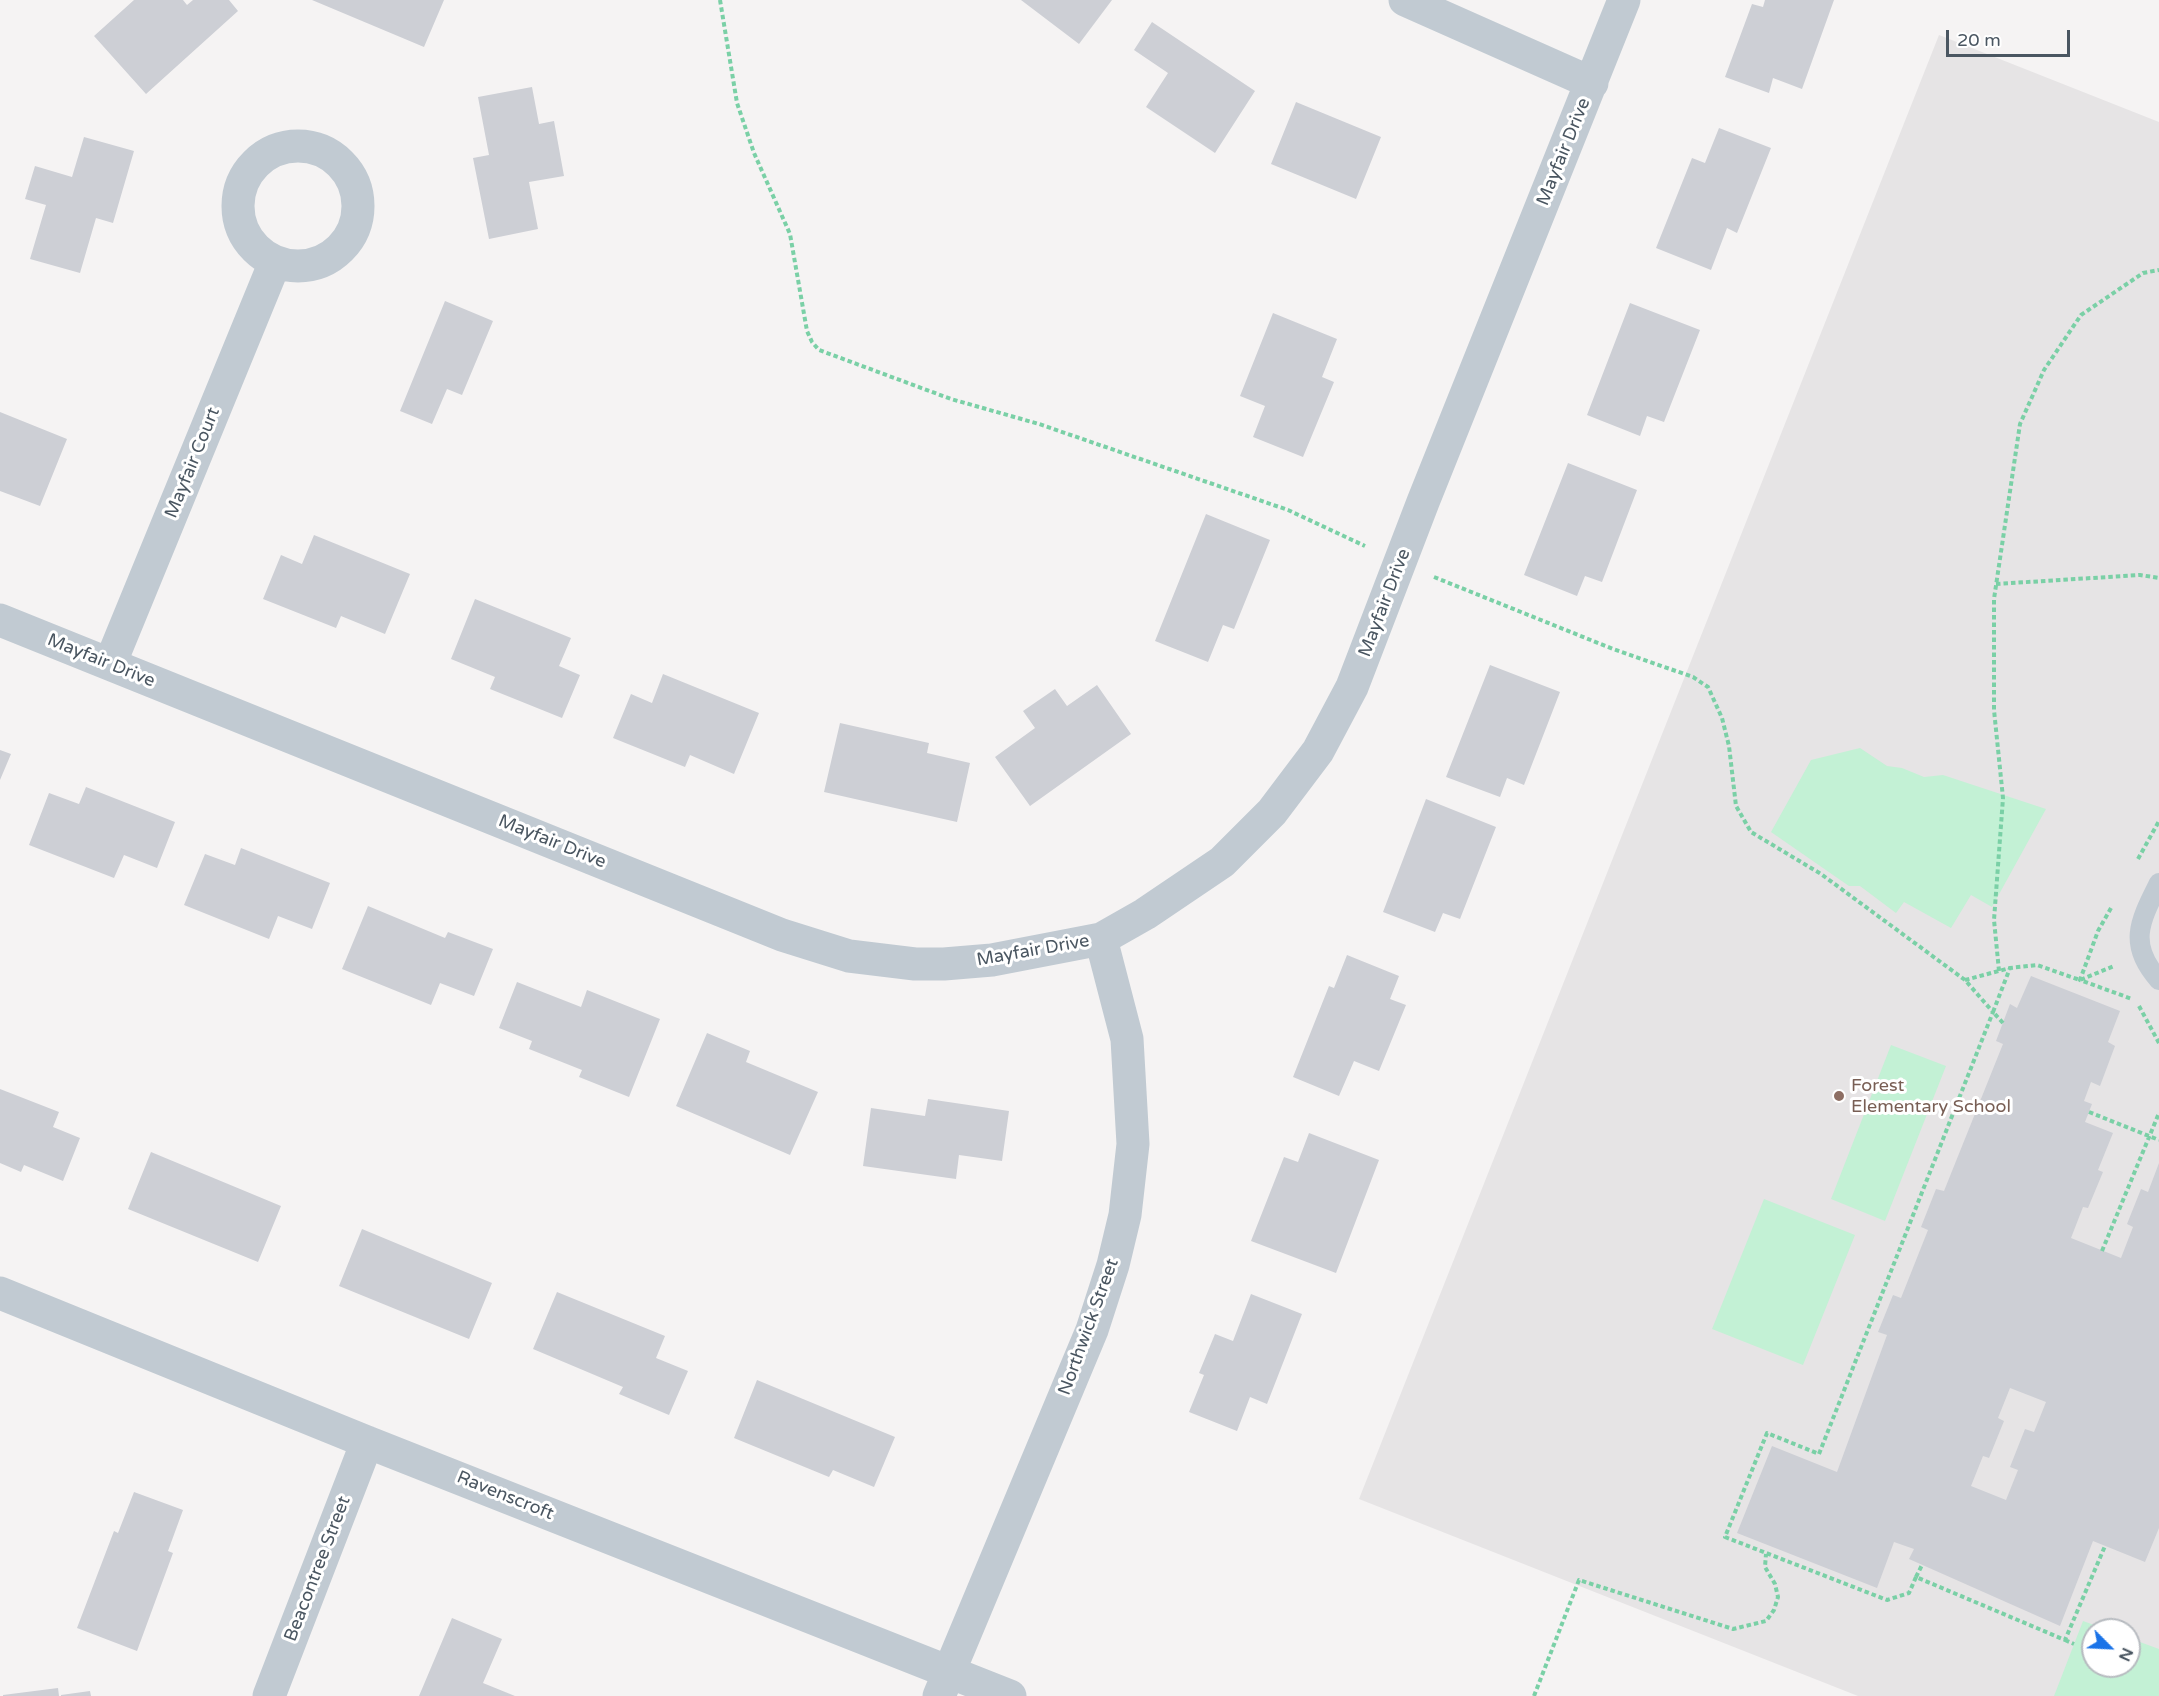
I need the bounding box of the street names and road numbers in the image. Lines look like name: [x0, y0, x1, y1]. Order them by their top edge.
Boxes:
street label: Mayfair Drive: [1533, 95, 1595, 209]
street label: Mayfair Court: [161, 404, 225, 522]
street label: Mayfair Drive: [1354, 546, 1416, 660]
street label: Mayfair Drive: [44, 630, 158, 692]
street label: Mayfair Drive: [495, 811, 609, 873]
street label: Mayfair Drive: [975, 930, 1091, 972]
street label: Northwick Street: [1054, 1256, 1124, 1398]
street label: Ravenscroft: [453, 1467, 557, 1525]
street label: Beacontree Street: [280, 1493, 356, 1645]

